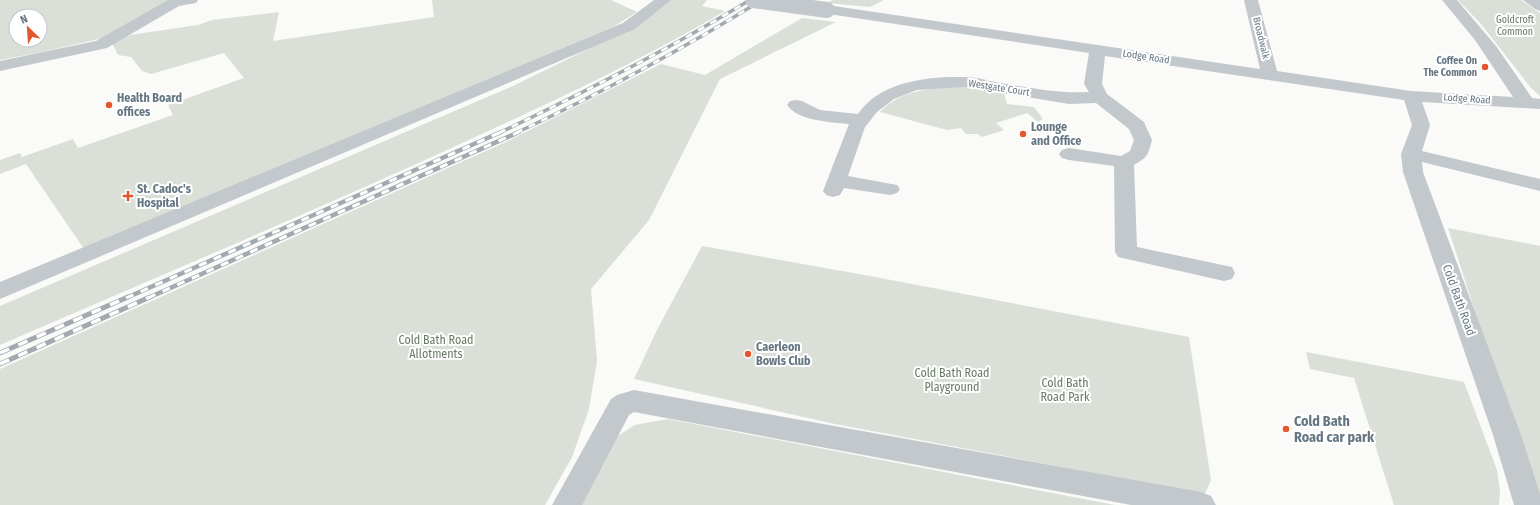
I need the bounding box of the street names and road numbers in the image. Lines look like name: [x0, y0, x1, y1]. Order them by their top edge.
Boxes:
street label: Broadwalk: [1250, 16, 1272, 60]
street label: Lodge Road: [1122, 47, 1170, 67]
street label: Westgate Court: [968, 77, 1031, 99]
street label: Lodge Road: [1443, 91, 1491, 107]
street label: Cold Bath Road: [1440, 262, 1478, 338]

